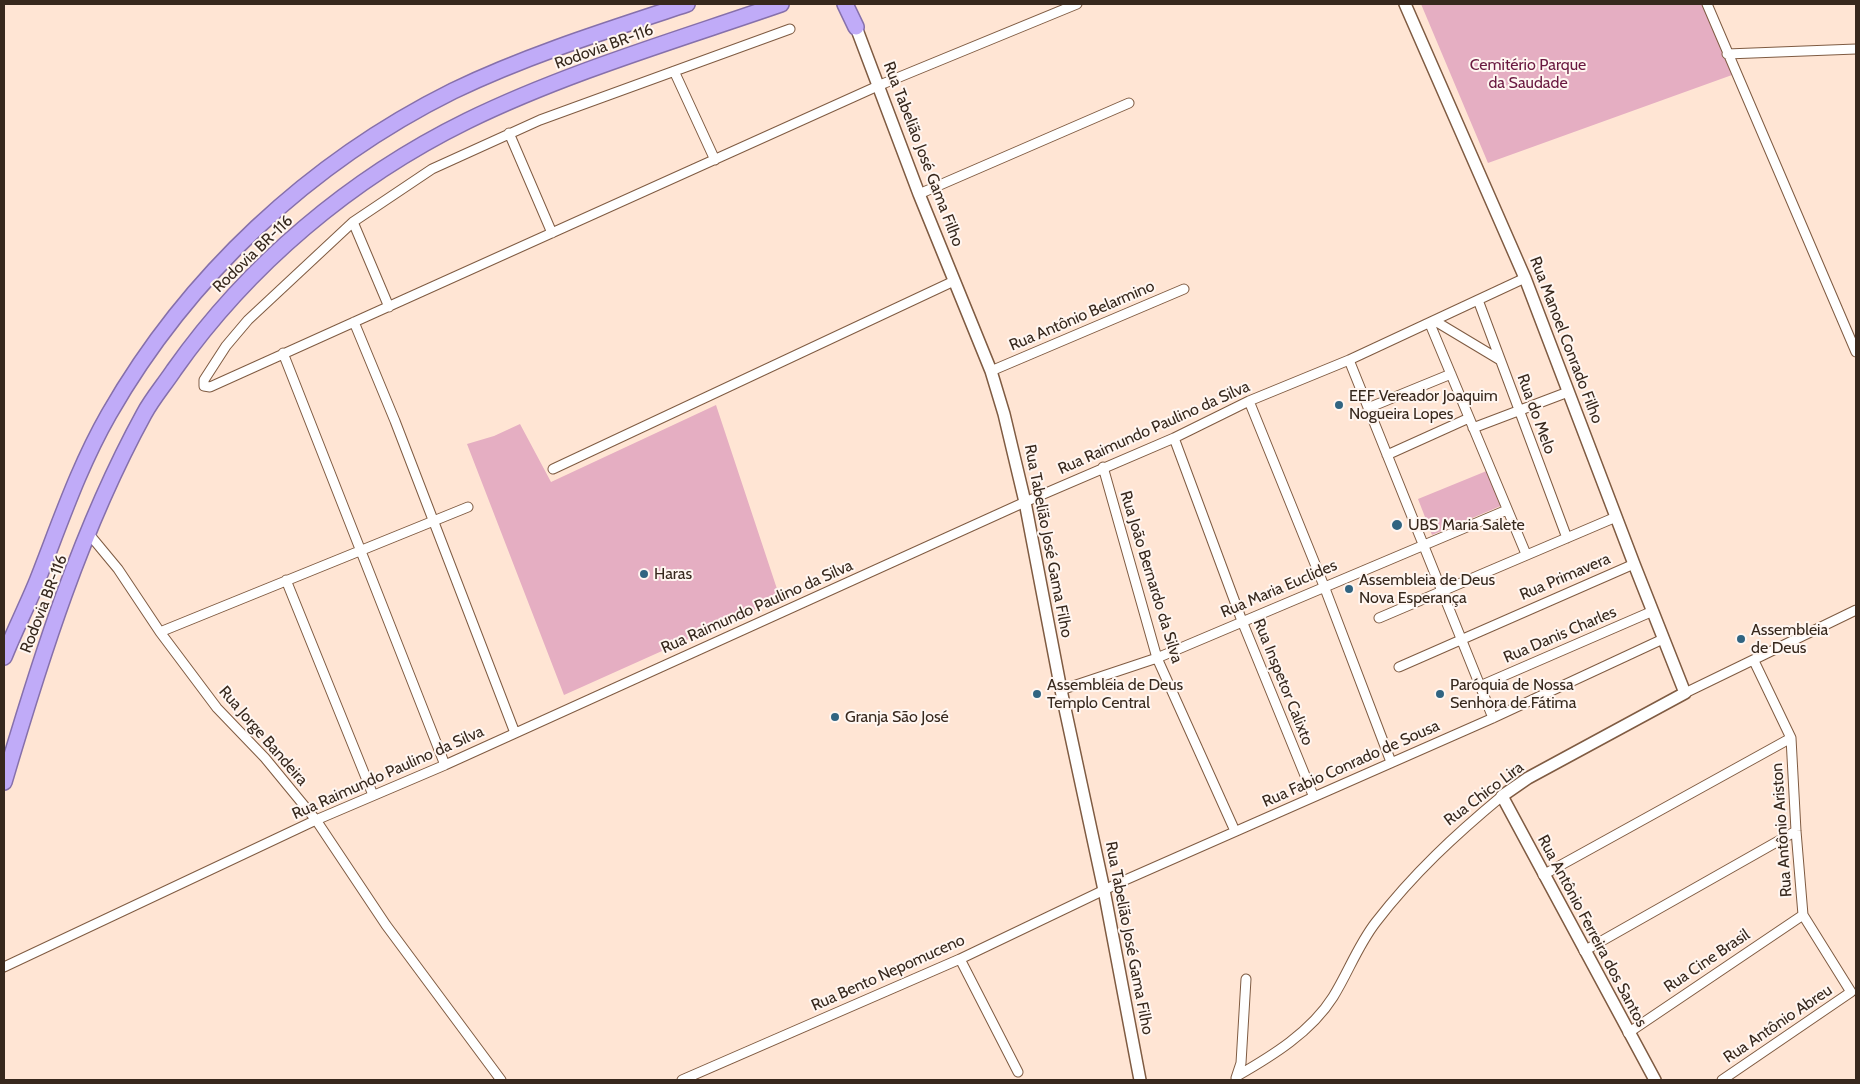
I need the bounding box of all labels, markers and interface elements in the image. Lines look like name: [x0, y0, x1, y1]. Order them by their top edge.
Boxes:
street label: Rodovia BR-116: [552, 20, 656, 74]
park label: Cemitério Parque da Saudade: [1470, 55, 1586, 93]
street label: Rua Tabelião José Gama Filho: [879, 59, 967, 249]
street label: Rodovia BR-116: [209, 211, 297, 297]
street label: Rua Manoel Conrado Filho: [1525, 254, 1607, 426]
street label: Rua Antônio Belarmino: [1006, 277, 1158, 355]
street label: Rua do Melo: [1513, 371, 1559, 457]
street label: Rua Raimundo Paulino da Silva: [1055, 377, 1253, 479]
place label: EEF Vereador Joaquim Nogueira Lopes: [1349, 386, 1498, 424]
marker: EEF Vereador Joaquim Nogueira Lopes: [1333, 399, 1345, 411]
street label: Rua Tabelião José Gama Filho: [1020, 443, 1076, 639]
street label: Rua João Bernardo da Silva: [1116, 488, 1186, 666]
place label: UBS Maria Salete: [1408, 515, 1525, 535]
marker: UBS Maria Salete: [1390, 518, 1404, 532]
street label: Rua Primavera: [1517, 549, 1613, 605]
street label: Rodovia BR-116: [16, 552, 72, 656]
street label: Rua Raimundo Paulino da Silva: [658, 556, 856, 658]
street label: Rua Maria Euclides: [1218, 556, 1340, 622]
place label: Haras: [654, 564, 692, 584]
marker: Haras: [638, 568, 650, 580]
place label: Assembleia de Deus Nova Esperança: [1359, 570, 1495, 608]
marker: Assembleia de Deus Nova Esperança: [1343, 583, 1355, 595]
street label: Rua Danis Charles: [1501, 603, 1619, 667]
street label: Rua Inspetor Calixto: [1249, 616, 1317, 748]
place label: Assembleia de Deus: [1751, 620, 1828, 658]
marker: Assembleia de Deus: [1735, 633, 1747, 645]
place label: Assembleia de Deus Templo Central: [1047, 675, 1183, 713]
place label: Paróquia de Nossa Senhora de Fátima: [1450, 675, 1576, 713]
street label: Rua Jorge Bandeira: [215, 682, 311, 790]
marker: Assembleia de Deus Templo Central: [1031, 688, 1043, 700]
marker: Paróquia de Nossa Senhora de Fátima: [1434, 688, 1446, 700]
place label: Granja São José: [845, 707, 949, 727]
marker: Granja São José: [829, 711, 841, 723]
street label: Rua Fabio Conrado de Sousa: [1260, 716, 1442, 812]
street label: Rua Raimundo Paulino da Silva: [289, 722, 487, 824]
street label: Rua Chico Lira: [1440, 758, 1528, 830]
street label: Rua Antônio Ariston: [1768, 762, 1796, 898]
street label: Rua Antônio Ferreira dos Santos: [1533, 832, 1651, 1030]
street label: Rua Tabelião José Gama Filho: [1101, 840, 1157, 1036]
street label: Rua Cine Brasil: [1660, 925, 1754, 997]
street label: Rua Bento Nepomuceno: [808, 931, 968, 1015]
street label: Rua Antônio Abreu: [1720, 981, 1836, 1067]

